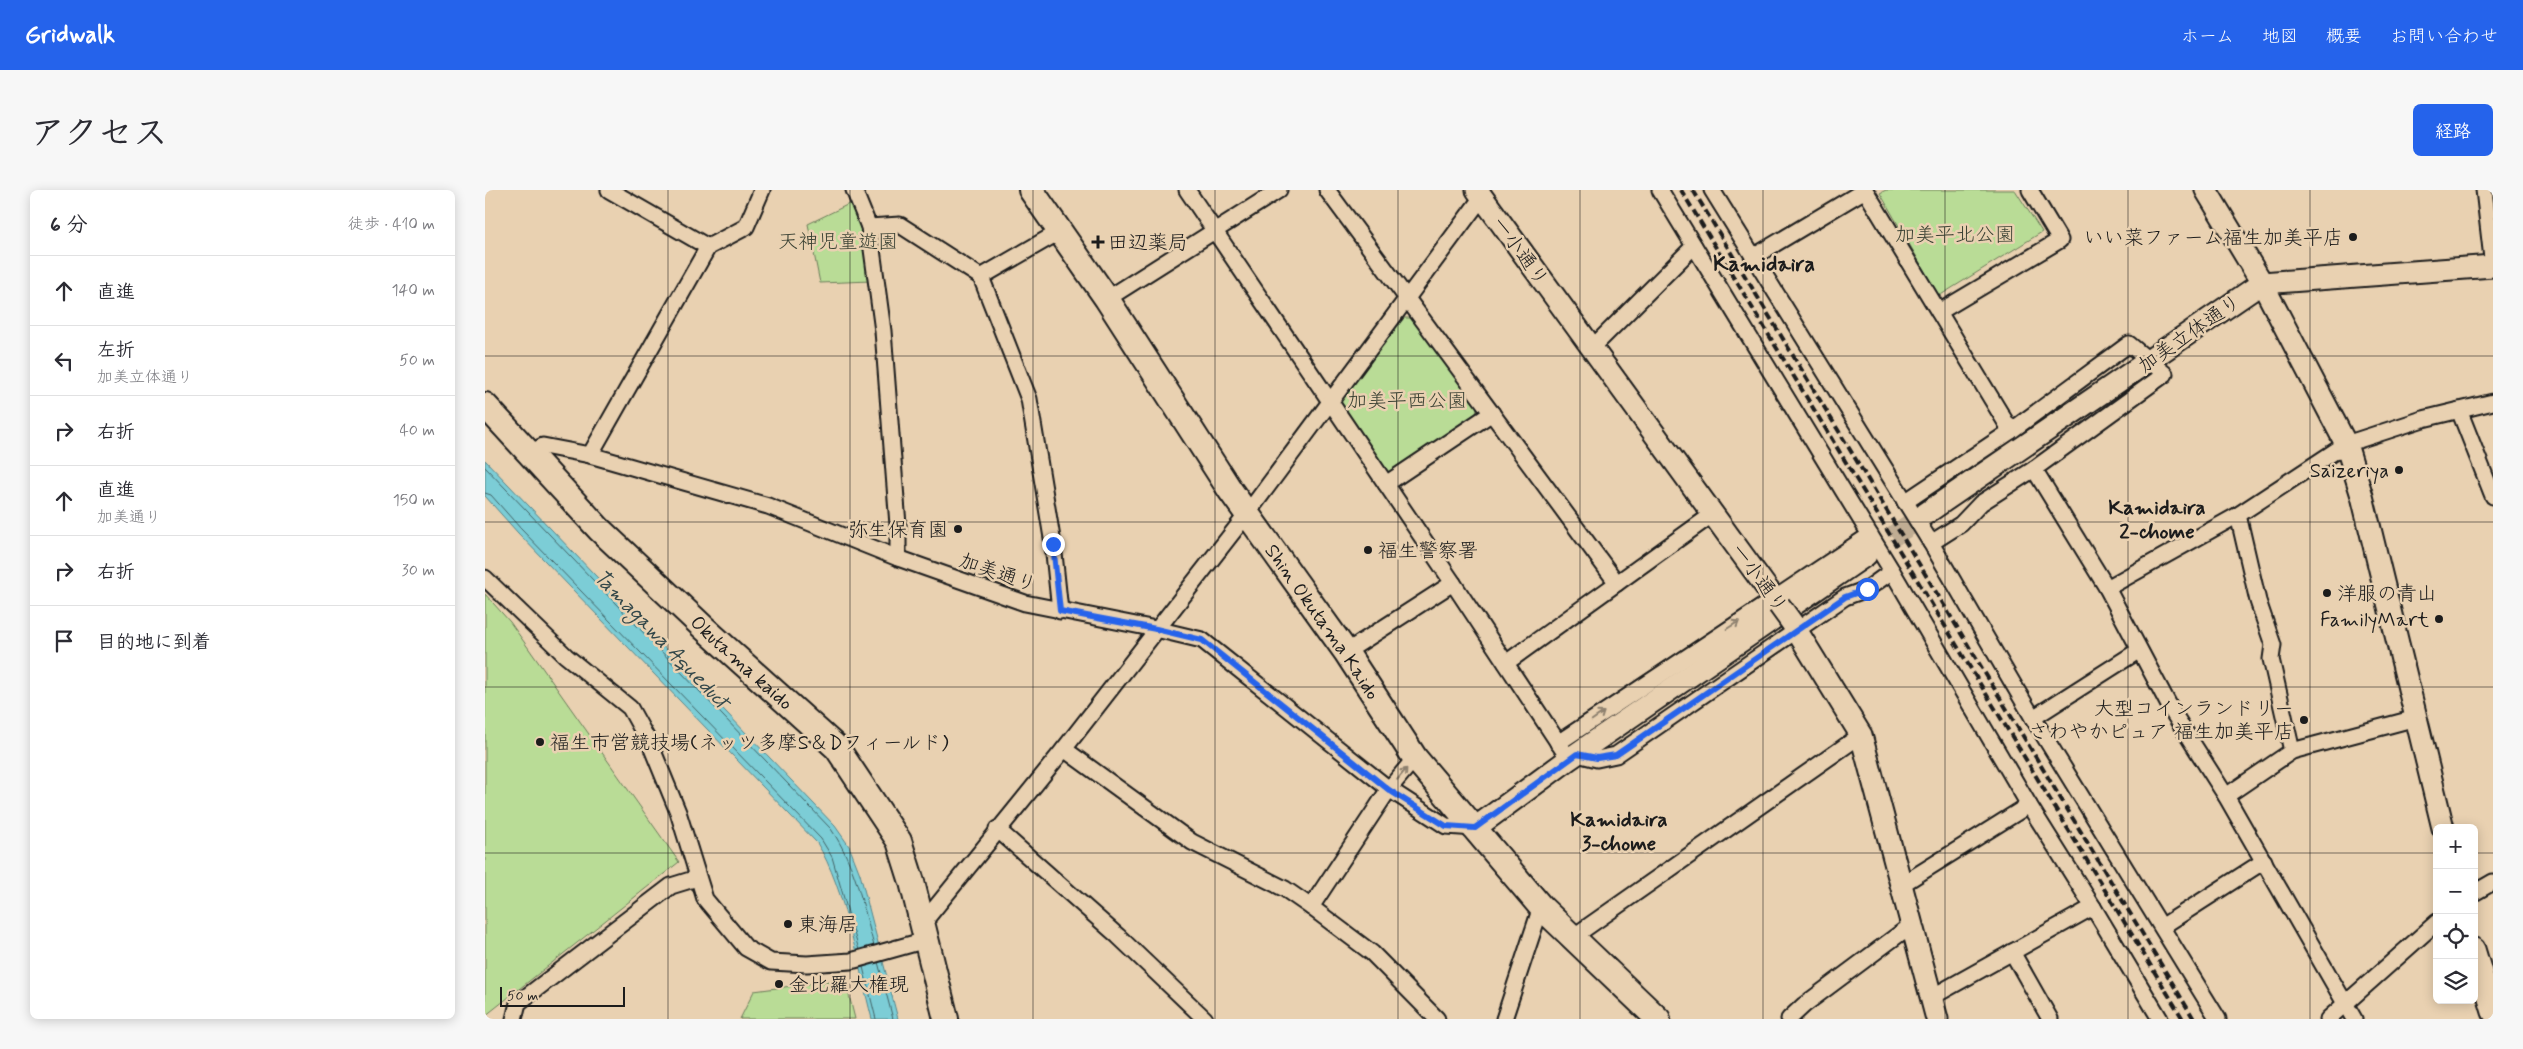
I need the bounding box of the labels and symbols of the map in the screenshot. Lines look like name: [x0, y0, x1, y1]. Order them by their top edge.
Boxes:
street label: 一小通り: [1485, 212, 1554, 292]
park label: 加美平北公園: [1895, 222, 2015, 249]
place label: いい菜ファーム福生加美平店: [2084, 225, 2343, 252]
park label: 天神児童遊園: [778, 229, 898, 256]
place label: 田辺薬局: [1108, 230, 1188, 257]
marker: いい菜ファーム福生加美平店: [2347, 231, 2359, 243]
marker: 田辺薬局: [1092, 236, 1104, 248]
district label: Kamidaira: [1713, 251, 1815, 279]
street label: 加美立体通り: [2133, 289, 2247, 380]
park label: 加美平西公園: [1347, 388, 1467, 415]
place label: Saizeriya: [2310, 458, 2389, 485]
marker: Saizeriya: [2393, 464, 2405, 476]
district label: Kamidaira 2-chome: [2108, 494, 2206, 546]
place label: 弥生保育園: [848, 517, 948, 544]
marker: 弥生保育園: [952, 523, 964, 535]
route end: [1042, 533, 1065, 556]
place label: 福生警察署: [1378, 538, 1478, 565]
street label: Shin Okutama Kaido: [1258, 539, 1385, 705]
street label: 一小通り: [1724, 539, 1793, 619]
marker: 福生警察署: [1362, 544, 1374, 556]
street label: 加美通り: [955, 548, 1040, 599]
water label: Tamagawa Aqueduct: [586, 564, 738, 719]
route start: [1856, 578, 1879, 601]
place label: 洋服の青山: [2337, 581, 2437, 608]
marker: 洋服の青山: [2321, 587, 2333, 599]
place label: FamilyMart: [2320, 607, 2429, 634]
street label: Okutama kaido: [684, 610, 798, 717]
marker: FamilyMart: [2433, 613, 2445, 625]
one-way arrow: [1725, 620, 1739, 630]
place label: 大型コインランドリー さわやかピュア 福生加美平店: [2029, 696, 2294, 746]
one-way arrow: [1591, 711, 1605, 721]
marker: 大型コインランドリー さわやかピュア 福生加美平店: [2298, 714, 2310, 726]
place label: 福生市営競技場(ネッツ多摩S＆Dフィールド): [550, 730, 949, 757]
marker: 福生市営競技場(ネッツ多摩S＆Dフィールド): [534, 736, 546, 748]
one-way arrow: [1396, 768, 1407, 781]
district label: Kamidaira 3-chome: [1570, 806, 1668, 858]
place label: 東海居: [798, 912, 858, 939]
marker: 東海居: [782, 918, 794, 930]
place label: 金比羅大権現: [789, 972, 909, 999]
marker: 金比羅大権現: [773, 978, 785, 990]
scale bar: [500, 984, 625, 1007]

